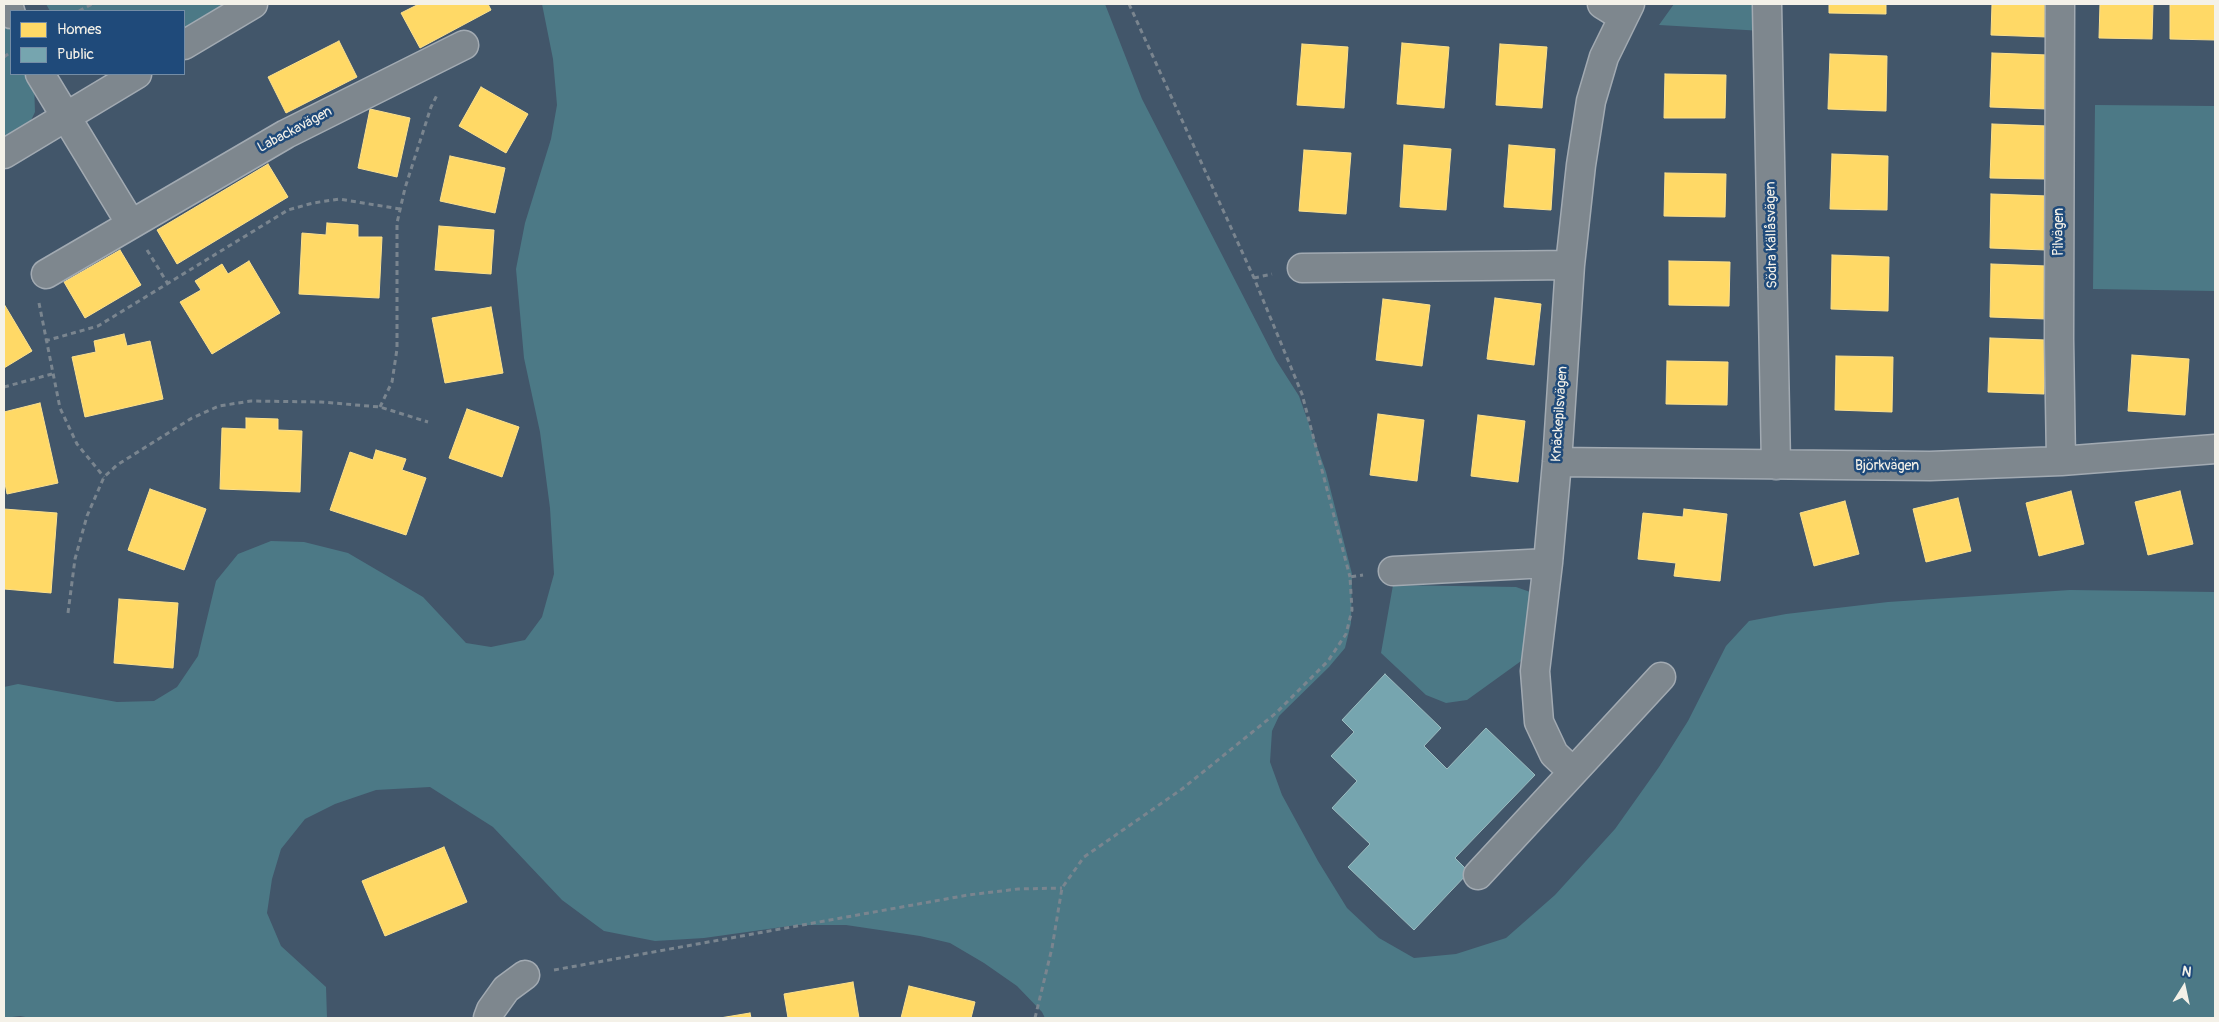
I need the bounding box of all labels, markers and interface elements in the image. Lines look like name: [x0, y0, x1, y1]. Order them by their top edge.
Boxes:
legend: [10, 10, 185, 75]
text: Homes: [57, 20, 102, 39]
text: Public: [57, 45, 94, 64]
street label: Labackavägen: [255, 103, 335, 157]
street label: Södra Källåsvägen: [1763, 181, 1781, 289]
street label: Pilvägen: [2051, 208, 2067, 256]
street label: Knäckepilsvägen: [1548, 365, 1572, 463]
street label: Björkvägen: [1855, 458, 1919, 474]
north arrow: [2159, 962, 2209, 1012]
text: N: [2181, 963, 2193, 981]

